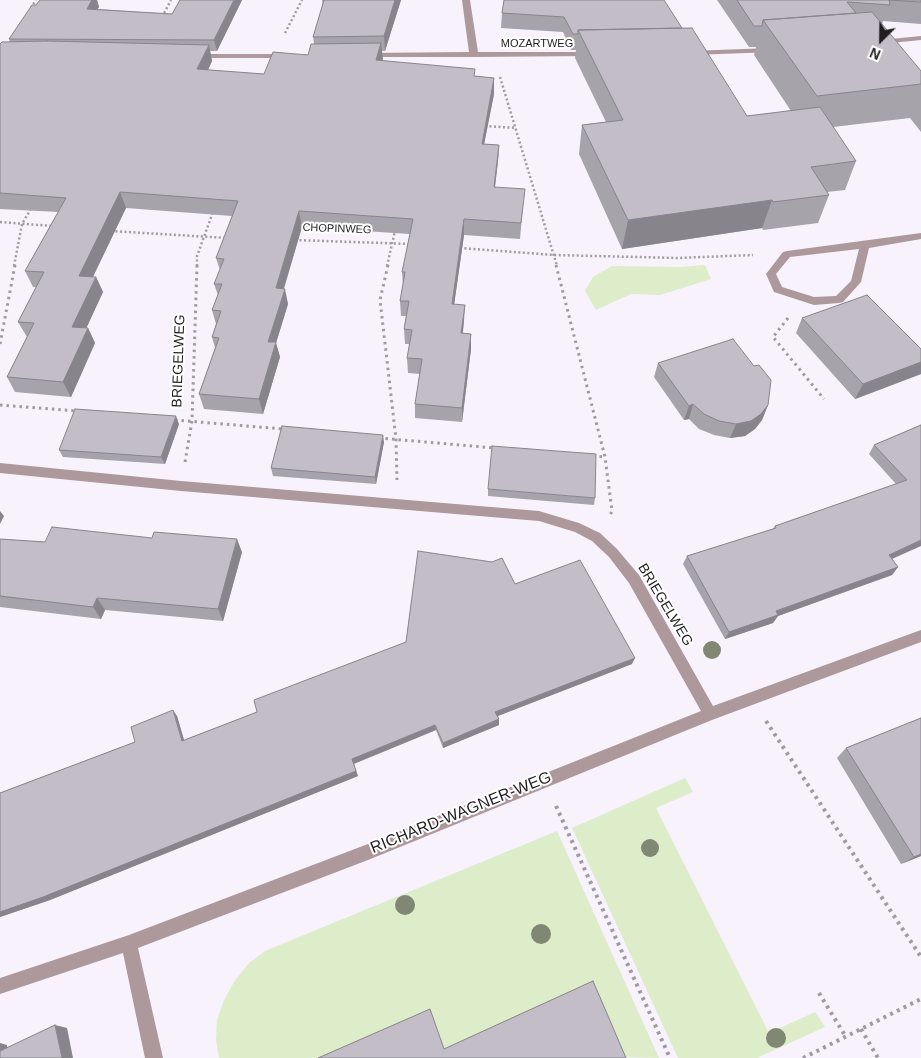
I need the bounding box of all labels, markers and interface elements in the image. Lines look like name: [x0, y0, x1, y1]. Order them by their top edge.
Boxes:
north arrow: [856, 15, 906, 65]
street label: MOZARTWEG: [501, 37, 573, 51]
text: N: [867, 44, 883, 63]
street label: CHOPINWEG: [302, 221, 372, 237]
street label: BRIEGELWEG: [169, 314, 189, 408]
street label: BRIEGELWEG: [634, 561, 696, 649]
street label: RICHARD-WAGNER-WEG: [368, 768, 554, 858]

